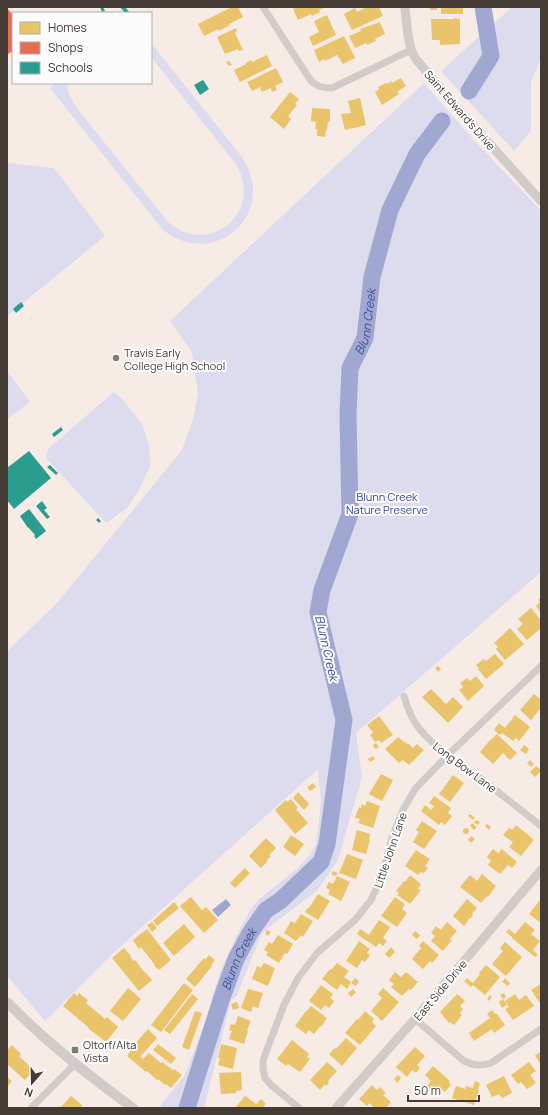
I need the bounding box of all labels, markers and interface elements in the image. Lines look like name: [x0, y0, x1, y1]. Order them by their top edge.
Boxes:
legend: [12, 12, 152, 84]
text: Homes: [48, 19, 87, 36]
text: Shops: [48, 39, 83, 56]
text: Schools: [48, 59, 92, 76]
street label: Saint Edward's Drive: [421, 67, 499, 154]
water label: Blunn Creek: [350, 286, 379, 357]
place label: Travis Early College High School: [124, 345, 225, 373]
marker: Travis Early College High School: [111, 353, 121, 363]
park label: Blunn Creek Nature Preserve: [346, 489, 429, 517]
water label: Blunn Creek: [311, 614, 343, 684]
street label: Long Bow Lane: [430, 738, 500, 796]
street label: Little John Lane: [370, 810, 410, 890]
water label: Blunn Creek: [217, 922, 261, 992]
street label: East Side Drive: [410, 956, 470, 1024]
place label: Oltorf/Alta Vista: [83, 1037, 136, 1065]
marker: Oltorf/Alta Vista: [70, 1045, 80, 1055]
north arrow: [12, 1063, 52, 1103]
scale bar: [408, 1077, 479, 1103]
text: 50 m: [414, 1082, 441, 1099]
text: N: [22, 1084, 35, 1101]

